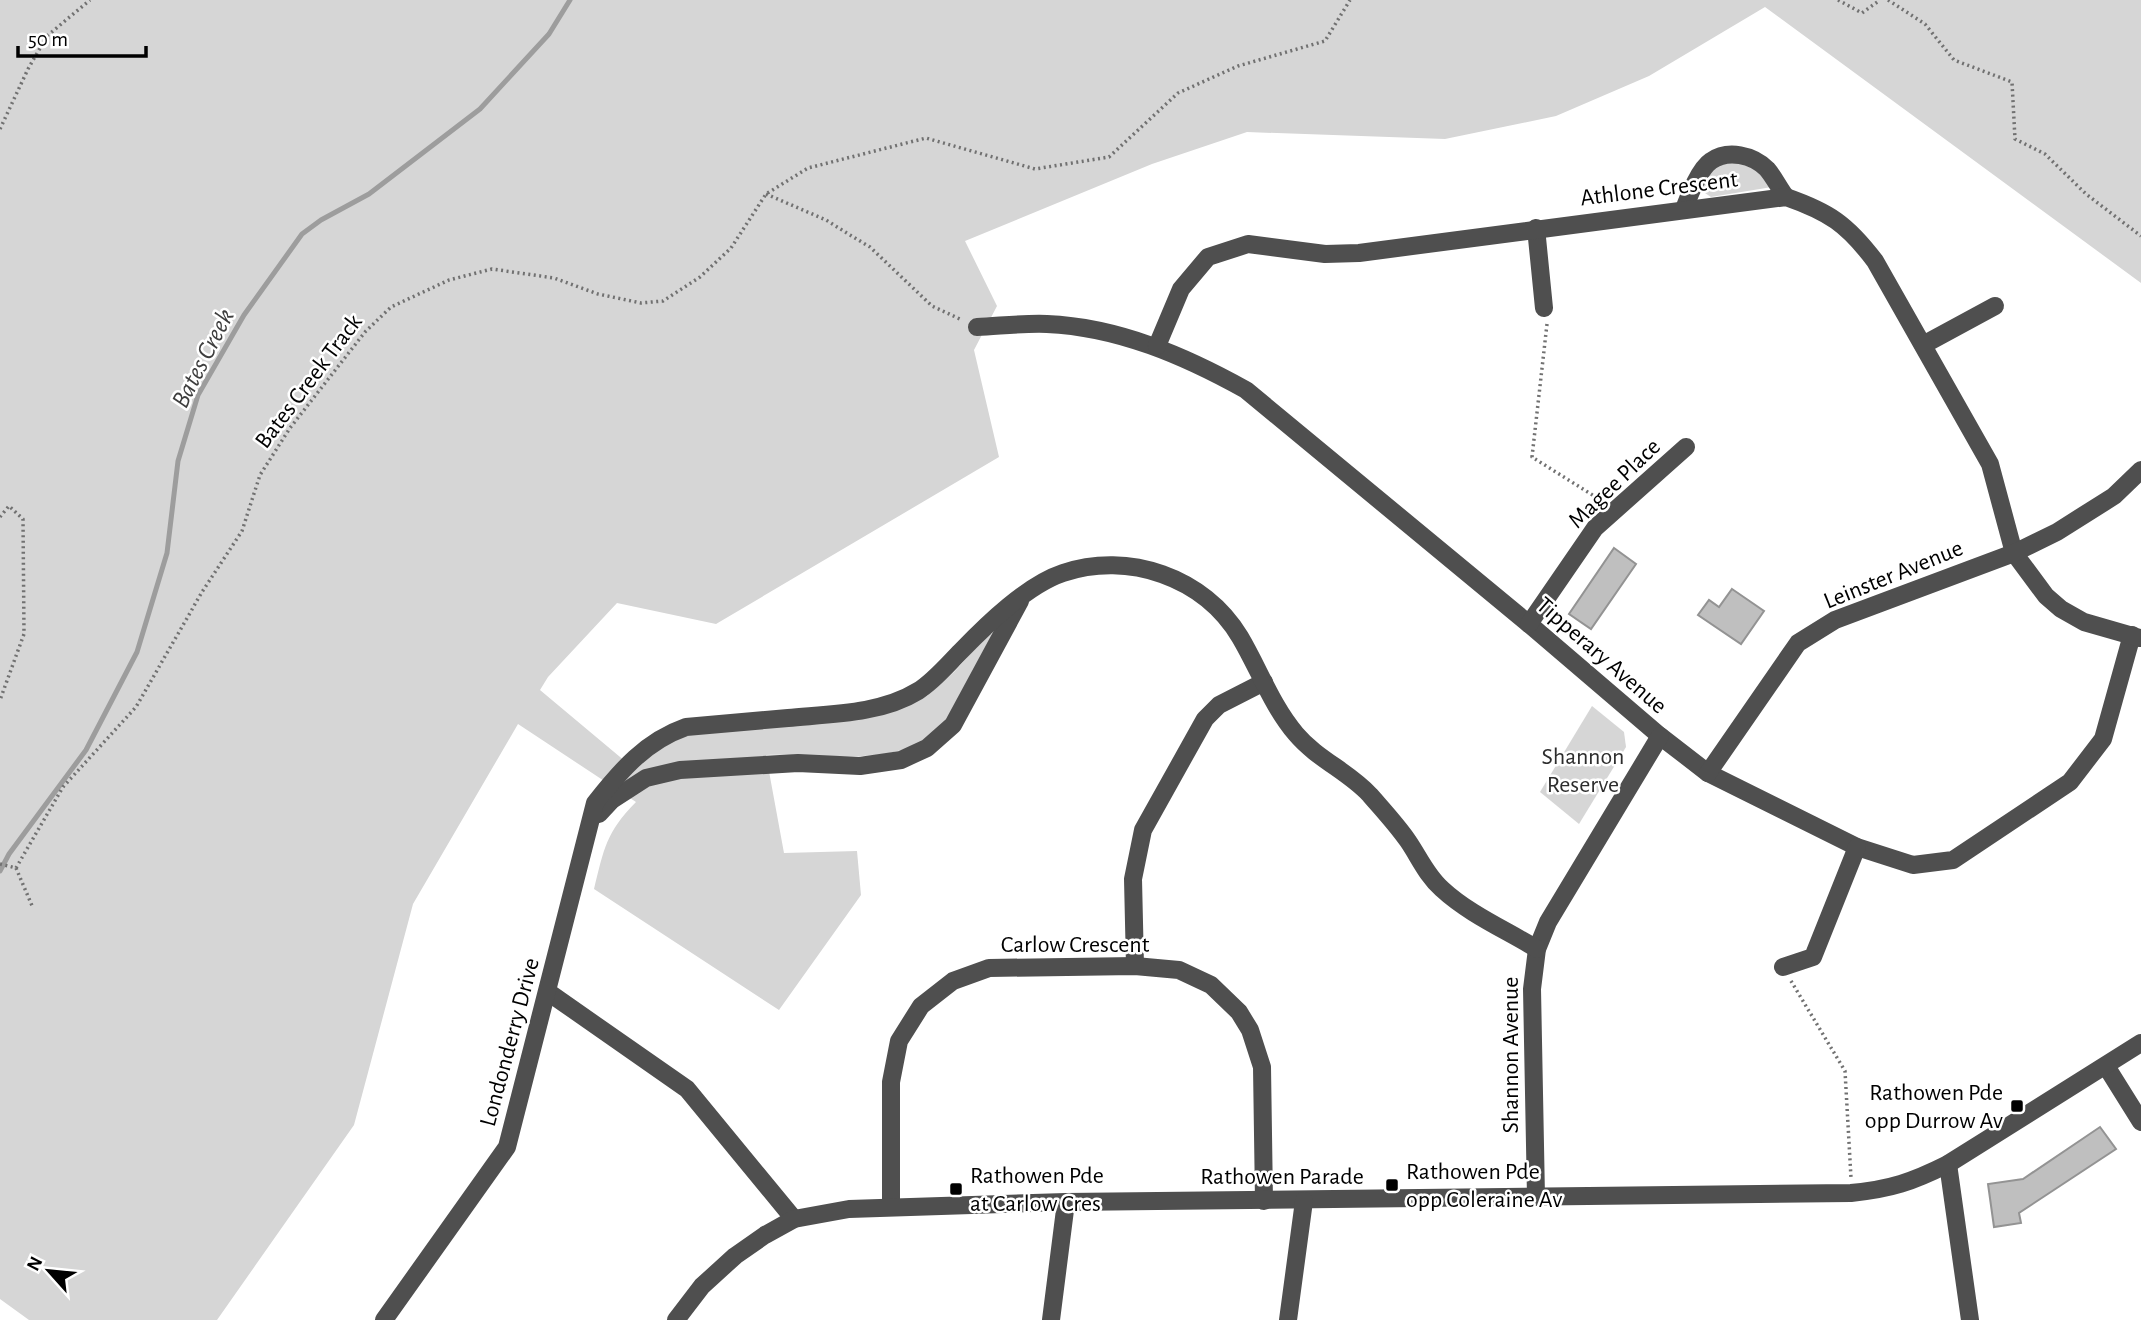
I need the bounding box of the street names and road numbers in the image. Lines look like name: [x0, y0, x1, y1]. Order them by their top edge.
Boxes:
street label: Athlone Crescent: [1579, 167, 1740, 211]
street label: Bates Creek Track: [251, 310, 367, 453]
street label: Magee Place: [1564, 434, 1665, 533]
street label: Leinster Avenue: [1820, 536, 1966, 614]
street label: Tipperary Avenue: [1532, 593, 1671, 718]
street label: Carlow Crescent: [1001, 933, 1150, 957]
street label: Londonderry Drive: [476, 955, 544, 1129]
street label: Shannon Avenue: [1499, 977, 1523, 1133]
street label: Rathowen Parade: [1200, 1165, 1364, 1189]

